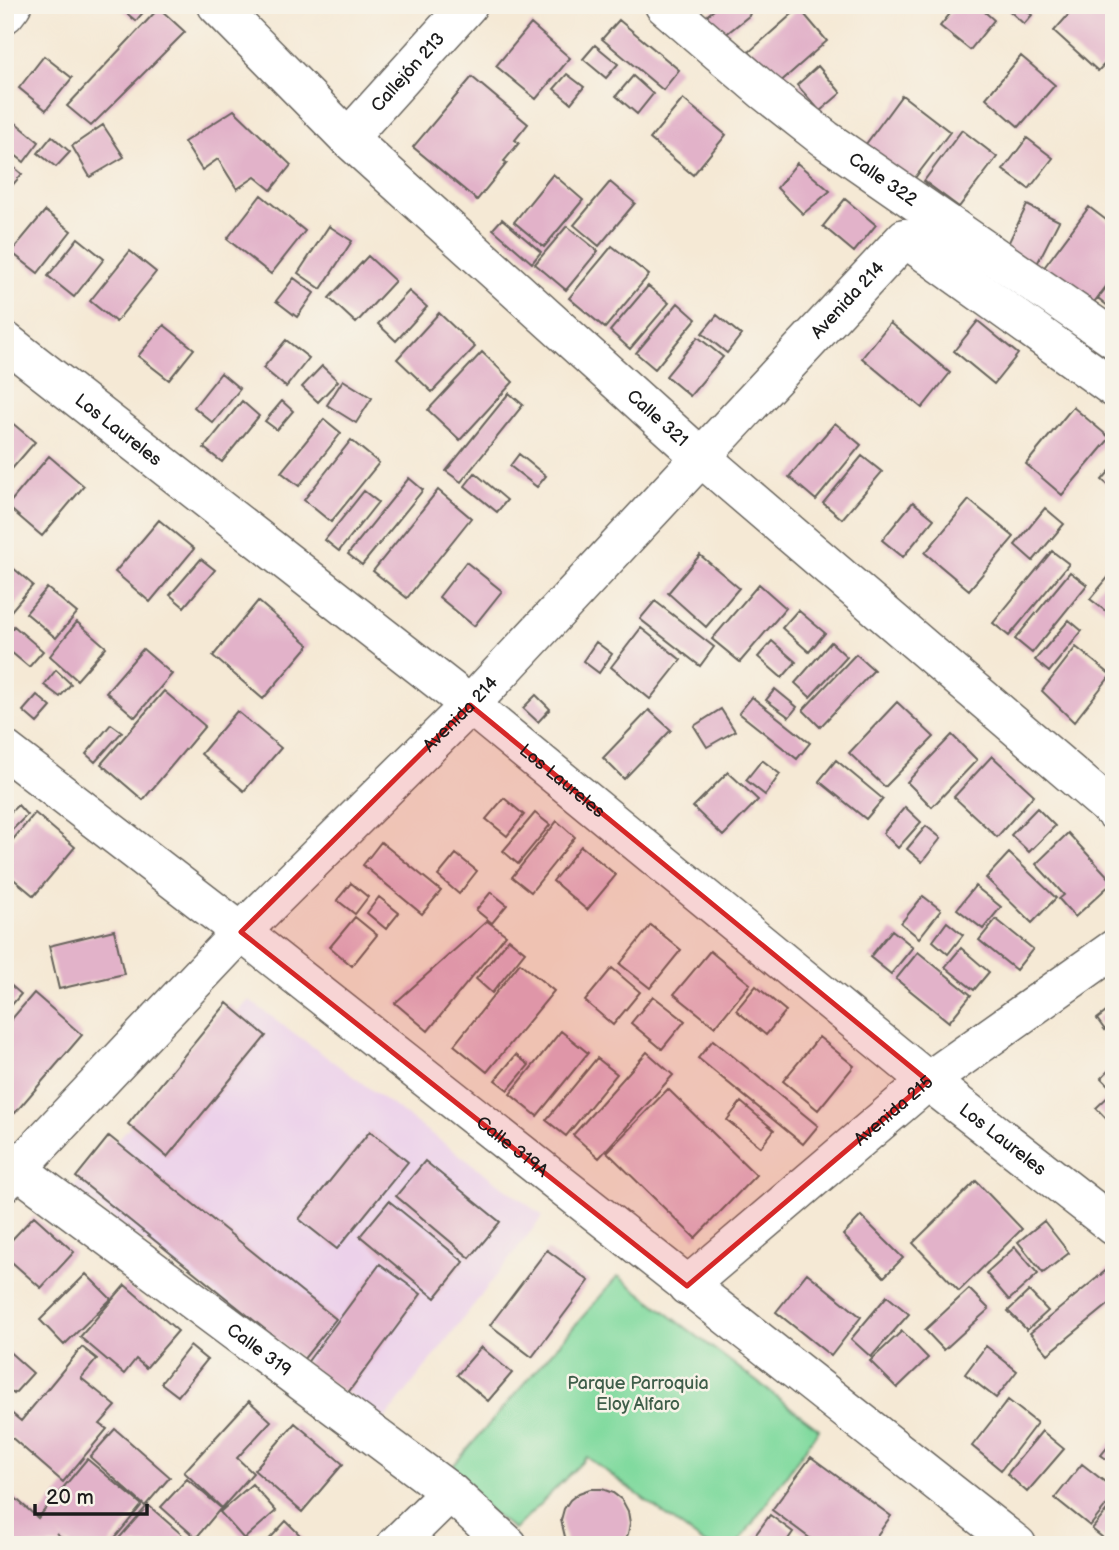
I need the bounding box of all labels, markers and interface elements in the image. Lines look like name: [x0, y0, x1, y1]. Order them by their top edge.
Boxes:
street label: Callejón 213: [367, 28, 449, 116]
street label: Calle 322: [844, 148, 921, 211]
street label: Avenida 214: [807, 257, 889, 343]
street label: Calle 321: [622, 385, 692, 451]
street label: Los Laureles: [71, 390, 166, 471]
street label: Avenida 214: [419, 672, 502, 757]
street label: Los Laureles: [515, 740, 609, 822]
street label: Avenida 215: [850, 1071, 938, 1150]
street label: Los Laureles: [955, 1099, 1050, 1180]
street label: Calle 319A: [472, 1112, 552, 1182]
street label: Calle 319: [222, 1319, 295, 1381]
park label: Parque Parroquia Eloy Alfaro: [567, 1373, 709, 1415]
scale bar: [35, 1473, 147, 1517]
text: 20 m: [46, 1485, 94, 1510]

